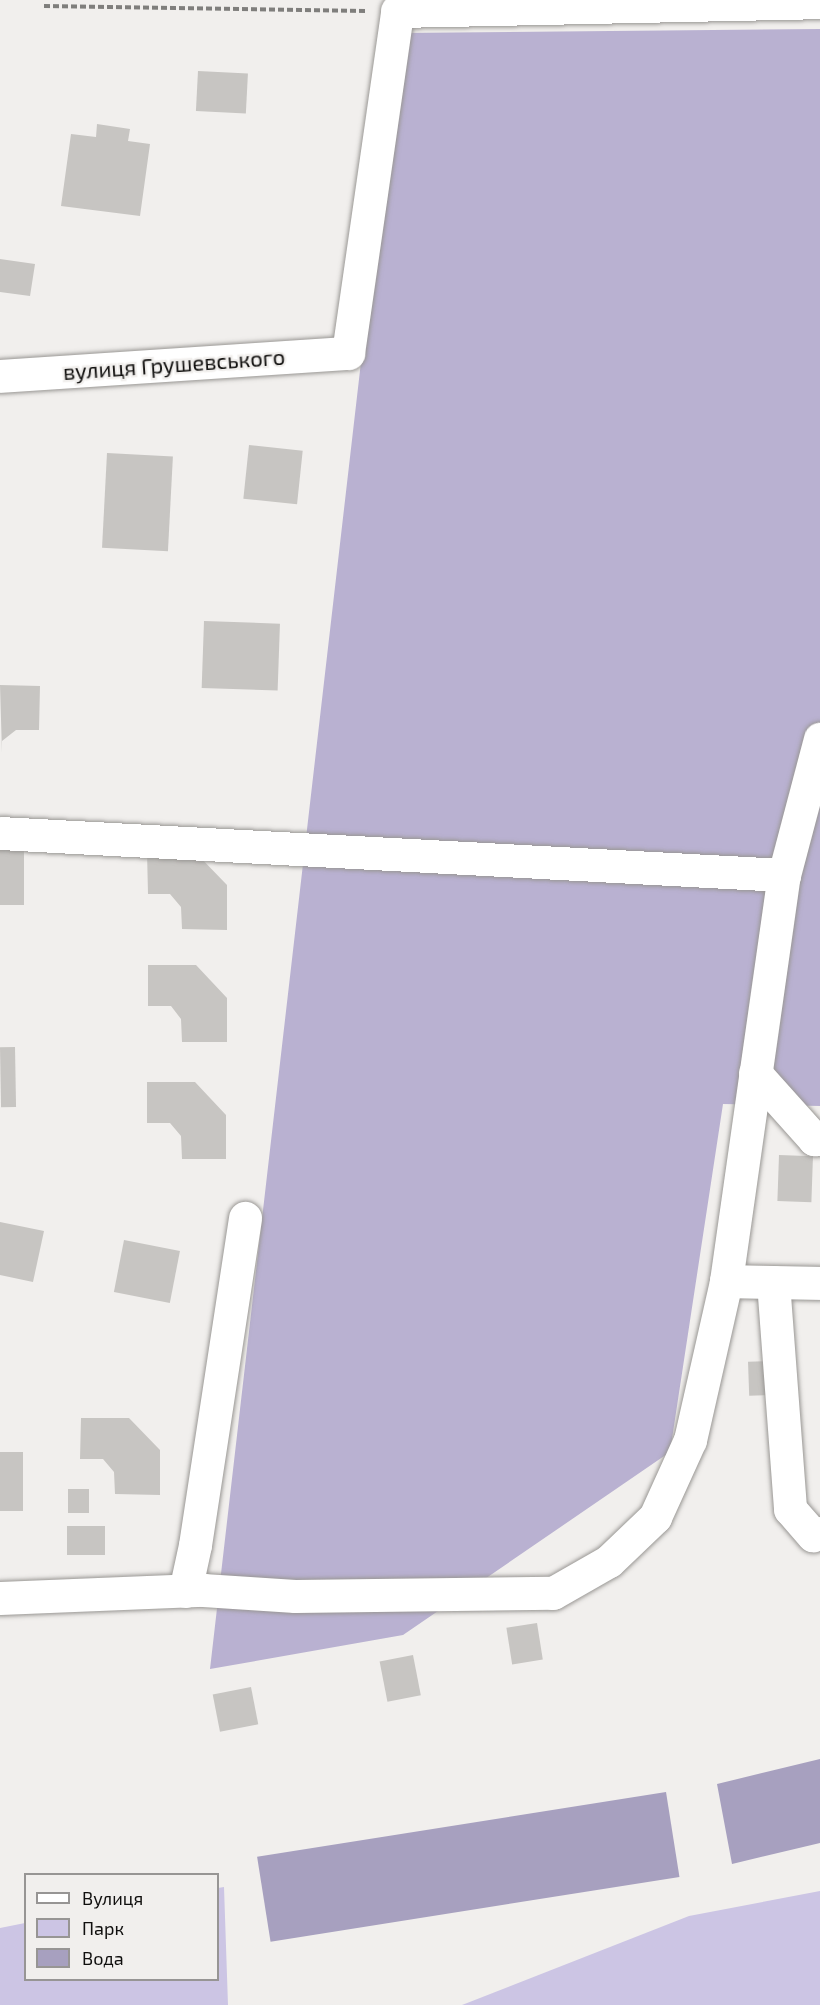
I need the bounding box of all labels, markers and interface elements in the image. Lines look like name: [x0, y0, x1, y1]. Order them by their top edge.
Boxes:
street label: вулиця Грушевського: [62, 343, 286, 385]
legend: [24, 1873, 219, 1981]
text: Вулиця: [82, 1887, 143, 1909]
text: Парк: [82, 1917, 124, 1939]
text: Вода: [82, 1947, 124, 1969]

